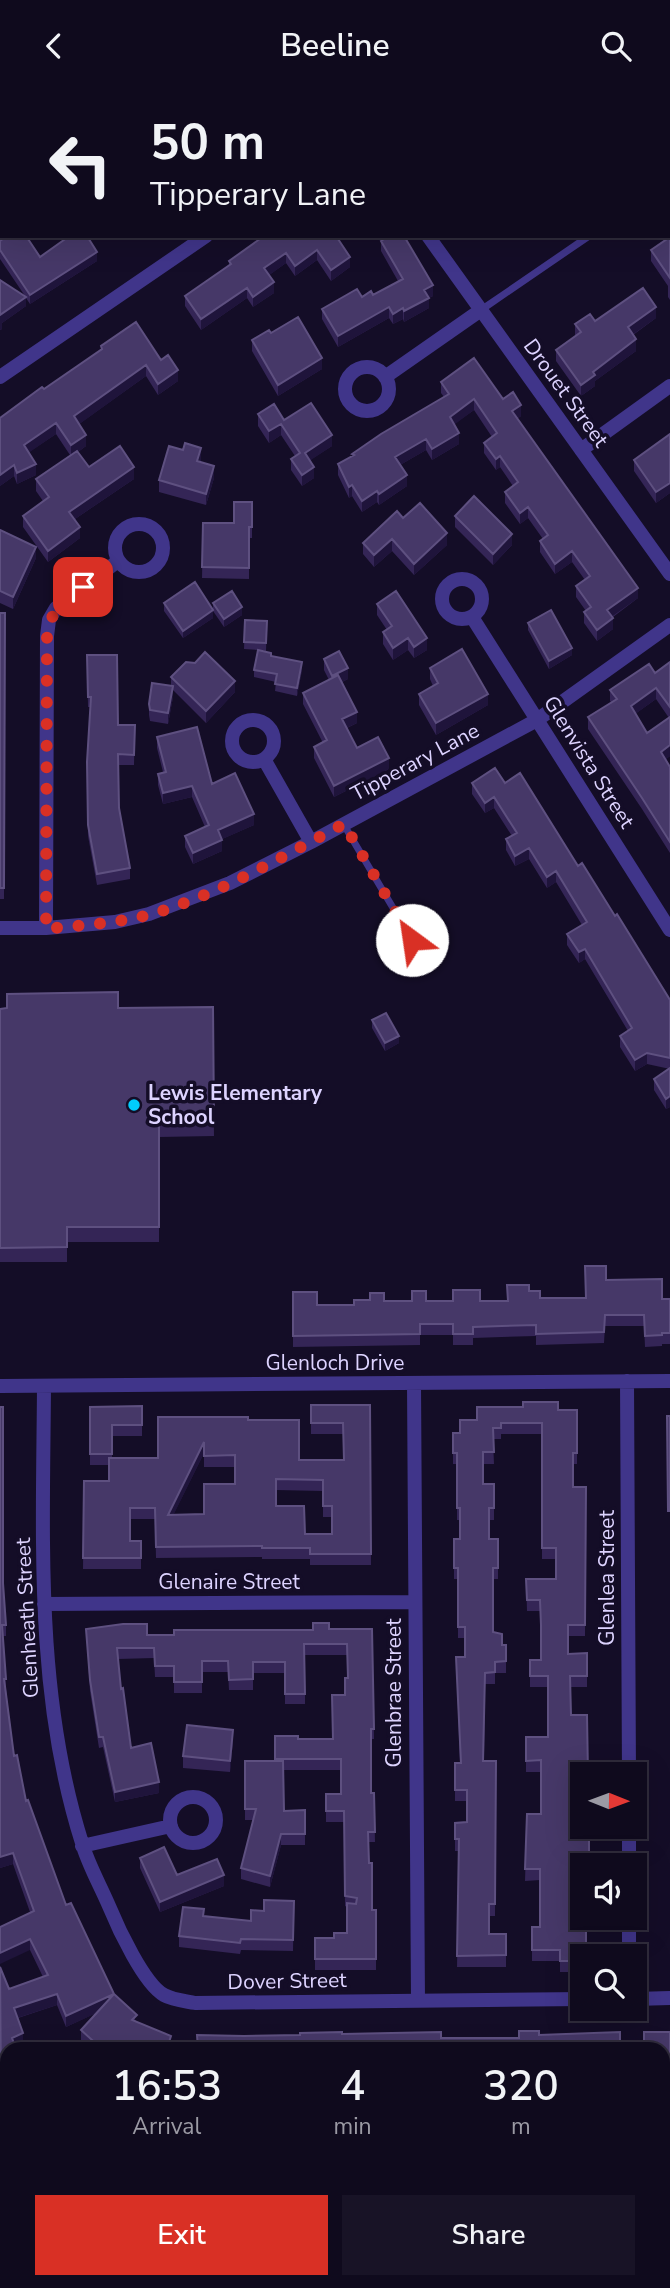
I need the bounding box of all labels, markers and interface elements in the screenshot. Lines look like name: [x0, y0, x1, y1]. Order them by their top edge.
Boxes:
text: Beeline: [280, 24, 390, 67]
icon: back: [35, 27, 73, 65]
icon: search: [597, 27, 635, 65]
text: 50 m: [150, 109, 265, 176]
icon: left: [35, 119, 126, 210]
text: Tipperary Lane: [150, 173, 366, 216]
street label: Drouet Street: [517, 333, 615, 453]
pin: [53, 557, 113, 617]
icon: arrive: [64, 568, 102, 606]
street label: Glenvista Street: [537, 690, 641, 834]
street label: Tipperary Lane: [346, 716, 484, 808]
position arrow: [375, 903, 449, 977]
place label: Lewis Elementary School: [148, 1079, 323, 1131]
marker: Lewis Elementary School: [126, 1097, 142, 1113]
street label: Glenloch Drive: [265, 1349, 405, 1377]
street label: Glenlea Street: [593, 1510, 621, 1646]
street label: Glenheath Street: [9, 1536, 45, 1699]
street label: Glenaire Street: [158, 1568, 300, 1596]
street label: Glenbrae Street: [380, 1618, 408, 1768]
north arrow: [570, 1762, 648, 1839]
map controls: [570, 1762, 647, 2021]
button: sound: [570, 1853, 647, 1930]
button: search: [570, 1944, 647, 2021]
street label: Dover Street: [227, 1966, 347, 1996]
text: 16:53: [111, 2058, 222, 2115]
text: 4: [340, 2058, 365, 2115]
text: 320: [483, 2058, 559, 2115]
text: Arrival: [132, 2111, 201, 2142]
text: min: [334, 2111, 372, 2142]
text: m: [511, 2111, 531, 2142]
button: Exit: [35, 2195, 328, 2275]
button: Share: [342, 2195, 635, 2275]

